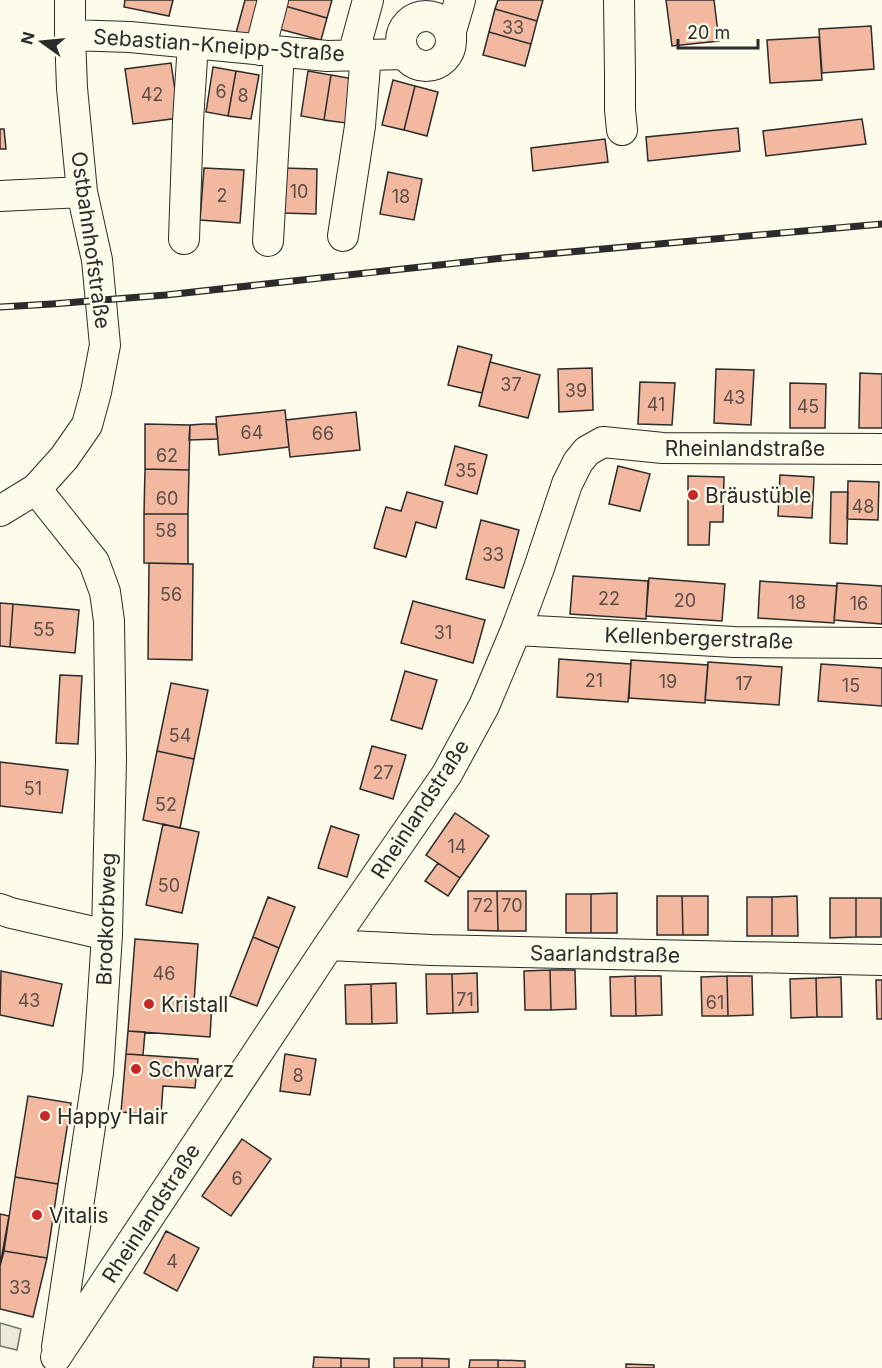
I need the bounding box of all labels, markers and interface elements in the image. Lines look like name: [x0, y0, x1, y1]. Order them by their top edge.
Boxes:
north arrow: [12, 12, 72, 72]
scale bar: [678, 12, 758, 50]
house number: 33: [502, 17, 524, 38]
text: 20 m: [687, 22, 730, 43]
street label: Sebastian-Kneipp-Straße: [92, 24, 346, 66]
text: N: [16, 30, 39, 47]
house number: 6: [215, 81, 227, 102]
house number: 42: [141, 84, 163, 105]
house number: 8: [237, 85, 249, 106]
street label: Ostbahnhofstraße: [66, 150, 116, 330]
house number: 10: [290, 181, 308, 202]
house number: 2: [217, 185, 227, 206]
house number: 18: [392, 186, 410, 207]
house number: 37: [500, 374, 522, 395]
house number: 39: [565, 380, 587, 401]
house number: 43: [723, 387, 745, 408]
house number: 41: [647, 394, 665, 415]
house number: 45: [797, 396, 819, 417]
house number: 64: [241, 422, 263, 443]
house number: 66: [312, 423, 334, 444]
street label: Rheinlandstraße: [665, 436, 825, 461]
house number: 62: [156, 445, 178, 466]
house number: 35: [455, 460, 477, 481]
place label: Bräustüble: [705, 483, 811, 508]
house number: 60: [156, 488, 178, 509]
marker: Bräustüble: [686, 488, 700, 502]
house number: 48: [852, 496, 874, 517]
house number: 58: [155, 520, 177, 541]
house number: 33: [482, 544, 504, 565]
house number: 56: [160, 584, 182, 605]
house number: 22: [598, 588, 620, 609]
house number: 20: [674, 590, 696, 611]
house number: 18: [788, 592, 806, 613]
house number: 16: [850, 593, 868, 614]
house number: 55: [33, 619, 55, 640]
house number: 31: [434, 622, 452, 643]
street label: Kellenbergerstraße: [604, 622, 794, 654]
house number: 21: [585, 670, 603, 691]
house number: 19: [659, 671, 677, 692]
house number: 17: [735, 673, 753, 694]
house number: 15: [842, 675, 860, 696]
house number: 54: [169, 725, 191, 746]
street label: Rheinlandstraße: [366, 735, 474, 883]
house number: 27: [372, 762, 394, 783]
house number: 51: [24, 778, 42, 799]
house number: 52: [155, 794, 177, 815]
house number: 14: [448, 836, 466, 857]
street label: Brodkorbweg: [91, 852, 121, 986]
house number: 50: [158, 875, 180, 896]
house number: 72: [472, 895, 494, 916]
house number: 70: [501, 895, 523, 916]
street label: Saarlandstraße: [530, 940, 680, 968]
house number: 46: [153, 963, 175, 984]
house number: 71: [456, 989, 474, 1010]
house number: 43: [18, 990, 40, 1011]
place label: Kristall: [161, 992, 228, 1017]
house number: 61: [706, 992, 724, 1013]
marker: Kristall: [142, 997, 156, 1011]
place label: Schwarz: [148, 1057, 234, 1082]
marker: Schwarz: [129, 1062, 143, 1076]
house number: 8: [292, 1065, 304, 1086]
place label: Happy Hair: [57, 1104, 168, 1129]
marker: Happy Hair: [38, 1109, 52, 1123]
street label: Rheinlandstraße: [97, 1139, 205, 1287]
house number: 6: [231, 1168, 243, 1189]
place label: Vitalis: [49, 1203, 109, 1228]
marker: Vitalis: [30, 1208, 44, 1222]
house number: 4: [166, 1251, 178, 1272]
house number: 33: [9, 1277, 31, 1298]

